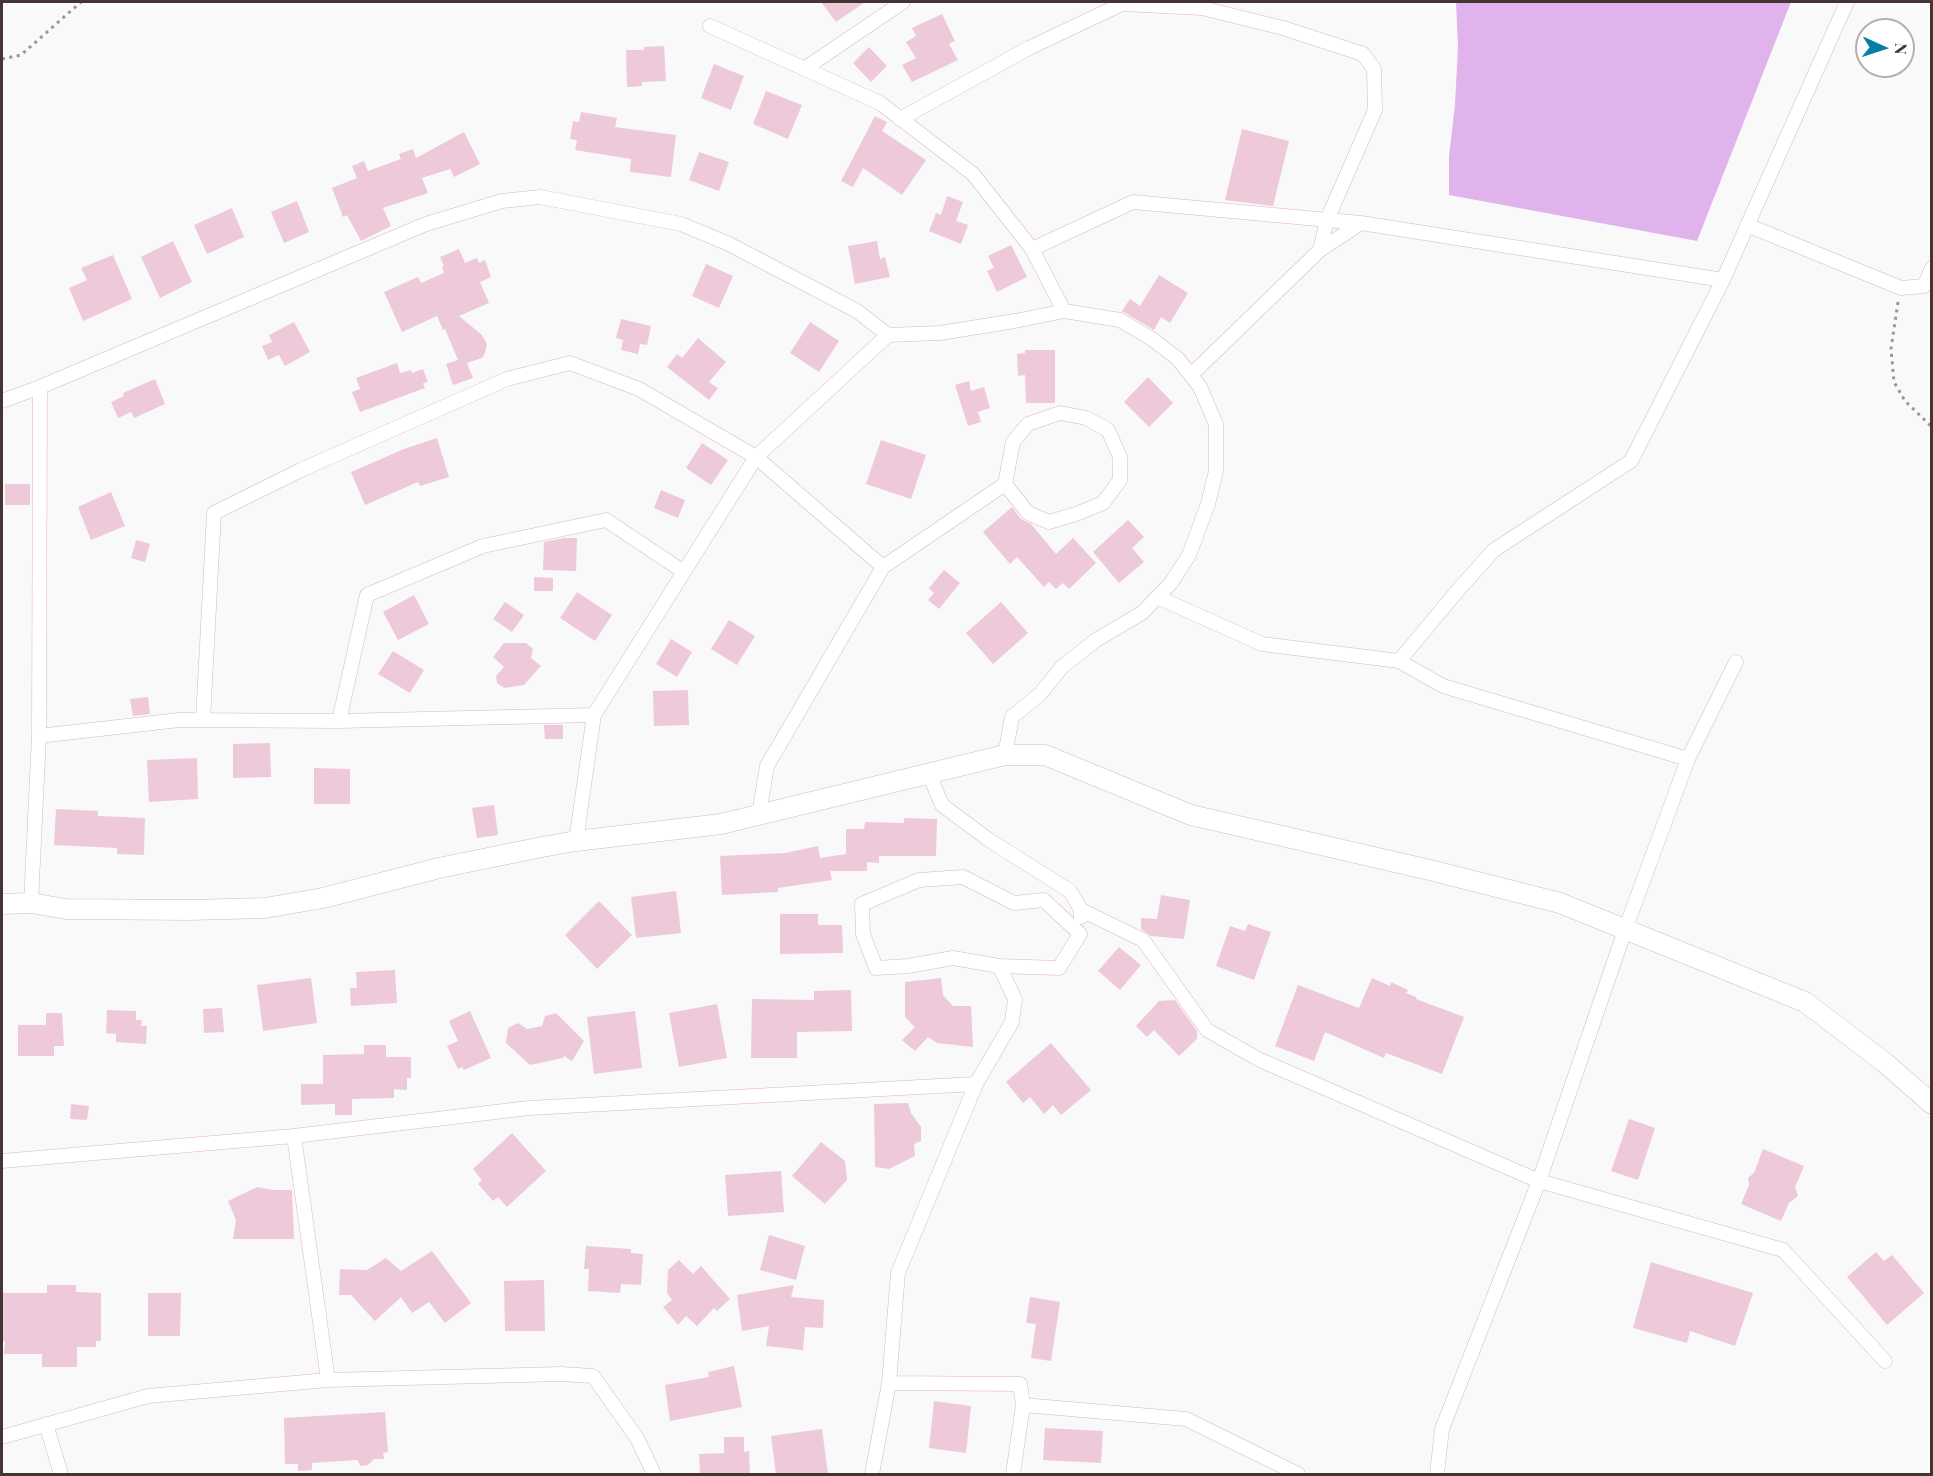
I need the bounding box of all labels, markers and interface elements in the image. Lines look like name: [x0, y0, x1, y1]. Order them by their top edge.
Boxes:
north arrow: [1855, 18, 1915, 78]
text: N: [1891, 43, 1912, 55]

